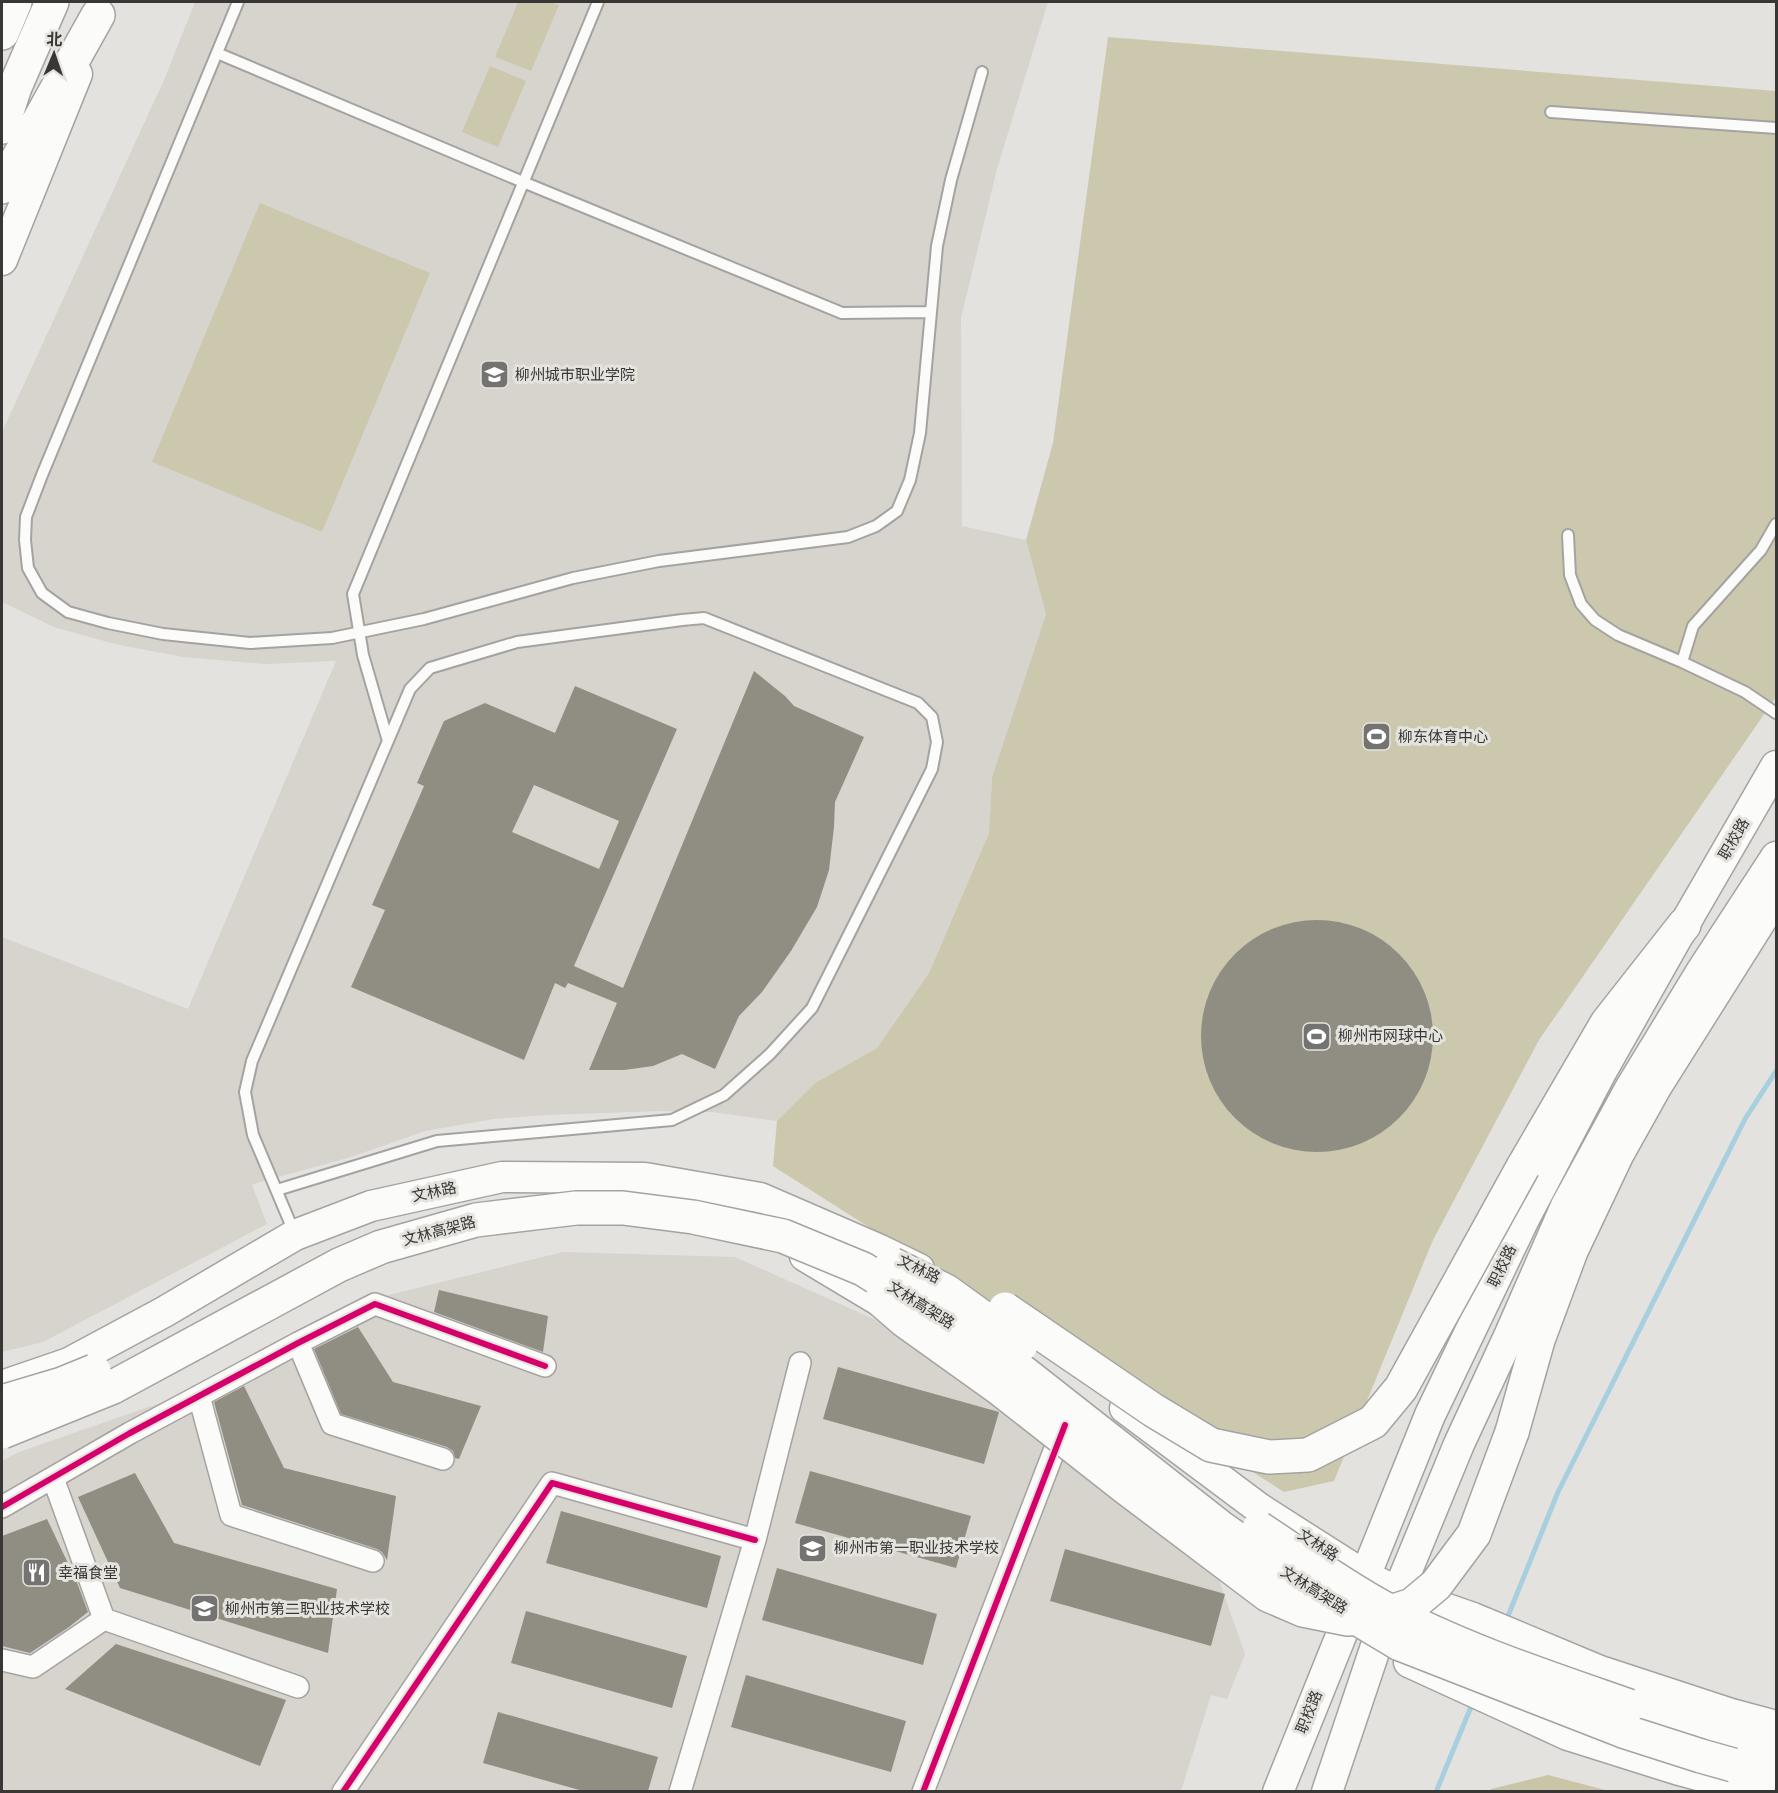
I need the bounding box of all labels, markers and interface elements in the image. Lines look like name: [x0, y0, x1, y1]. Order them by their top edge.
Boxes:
north arrow: [24, 24, 84, 84]
text: 北: [46, 30, 63, 49]
school or university icon: 柳州城市职业学院: [478, 359, 510, 391]
place label: 柳州城市职业学院: [515, 366, 635, 384]
sports icon: 柳东体育中心: [1361, 721, 1393, 753]
place label: 柳东体育中心: [1398, 728, 1488, 746]
street label: 职校路: [1715, 815, 1753, 863]
sports icon: 柳州市网球中心: [1301, 1020, 1333, 1052]
place label: 柳州市网球中心: [1338, 1027, 1443, 1045]
street label: 文林路: [410, 1179, 458, 1205]
street label: 文林高架路: [400, 1213, 478, 1249]
street label: 职校路: [1484, 1242, 1520, 1290]
street label: 文林路: [895, 1251, 943, 1287]
street label: 文林高架路: [884, 1277, 958, 1333]
street label: 文林路: [1294, 1525, 1342, 1565]
school or university icon: 柳州市第一职业技术学校: [797, 1532, 829, 1564]
place label: 柳州市第一职业技术学校: [834, 1539, 999, 1557]
restaurant icon: 幸福食堂: [21, 1557, 53, 1589]
street label: 文林高架路: [1277, 1562, 1351, 1618]
place label: 幸福食堂: [58, 1564, 118, 1582]
school or university icon: 柳州市第二职业技术学校: [188, 1593, 220, 1625]
place label: 柳州市第二职业技术学校: [225, 1600, 390, 1618]
street label: 职校路: [1292, 1688, 1326, 1736]

